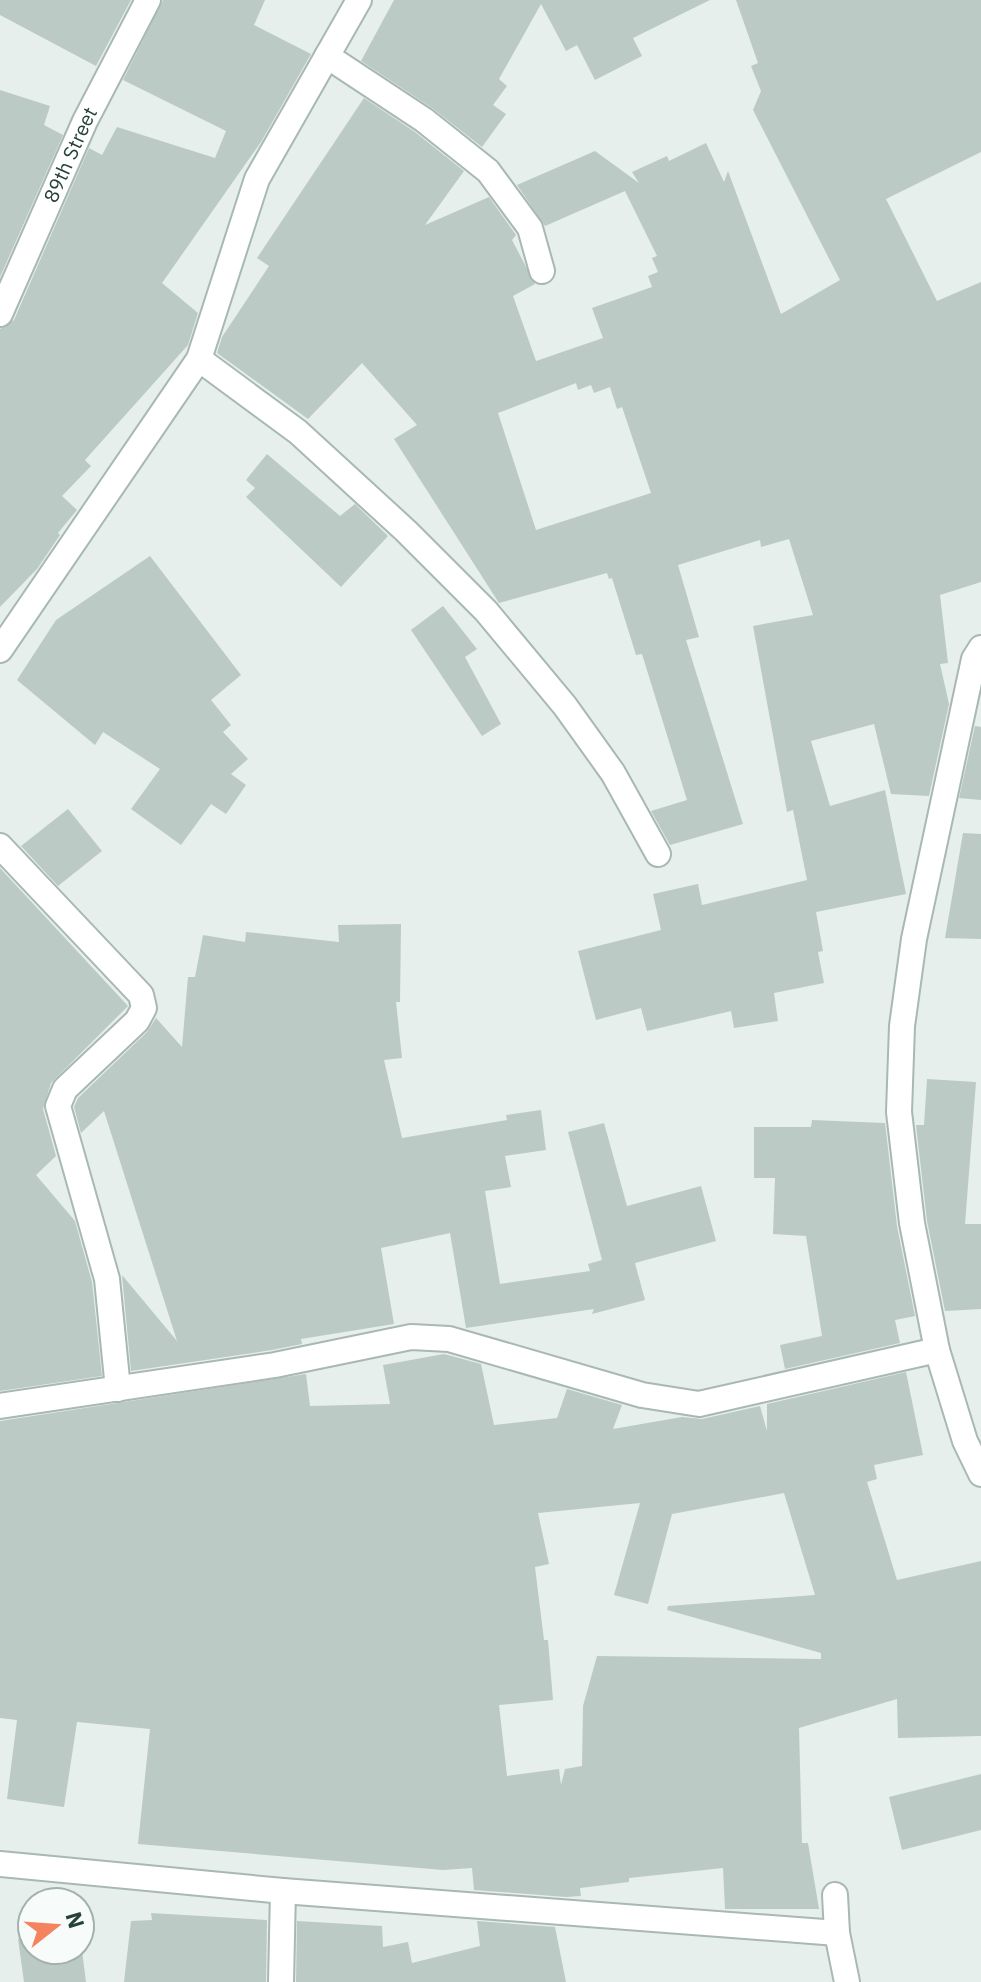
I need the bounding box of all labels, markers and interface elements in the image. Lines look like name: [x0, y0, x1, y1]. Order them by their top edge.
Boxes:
street label: 89th Street: [37, 102, 103, 207]
north arrow: [16, 1886, 96, 1966]
text: N: [59, 1908, 92, 1932]

